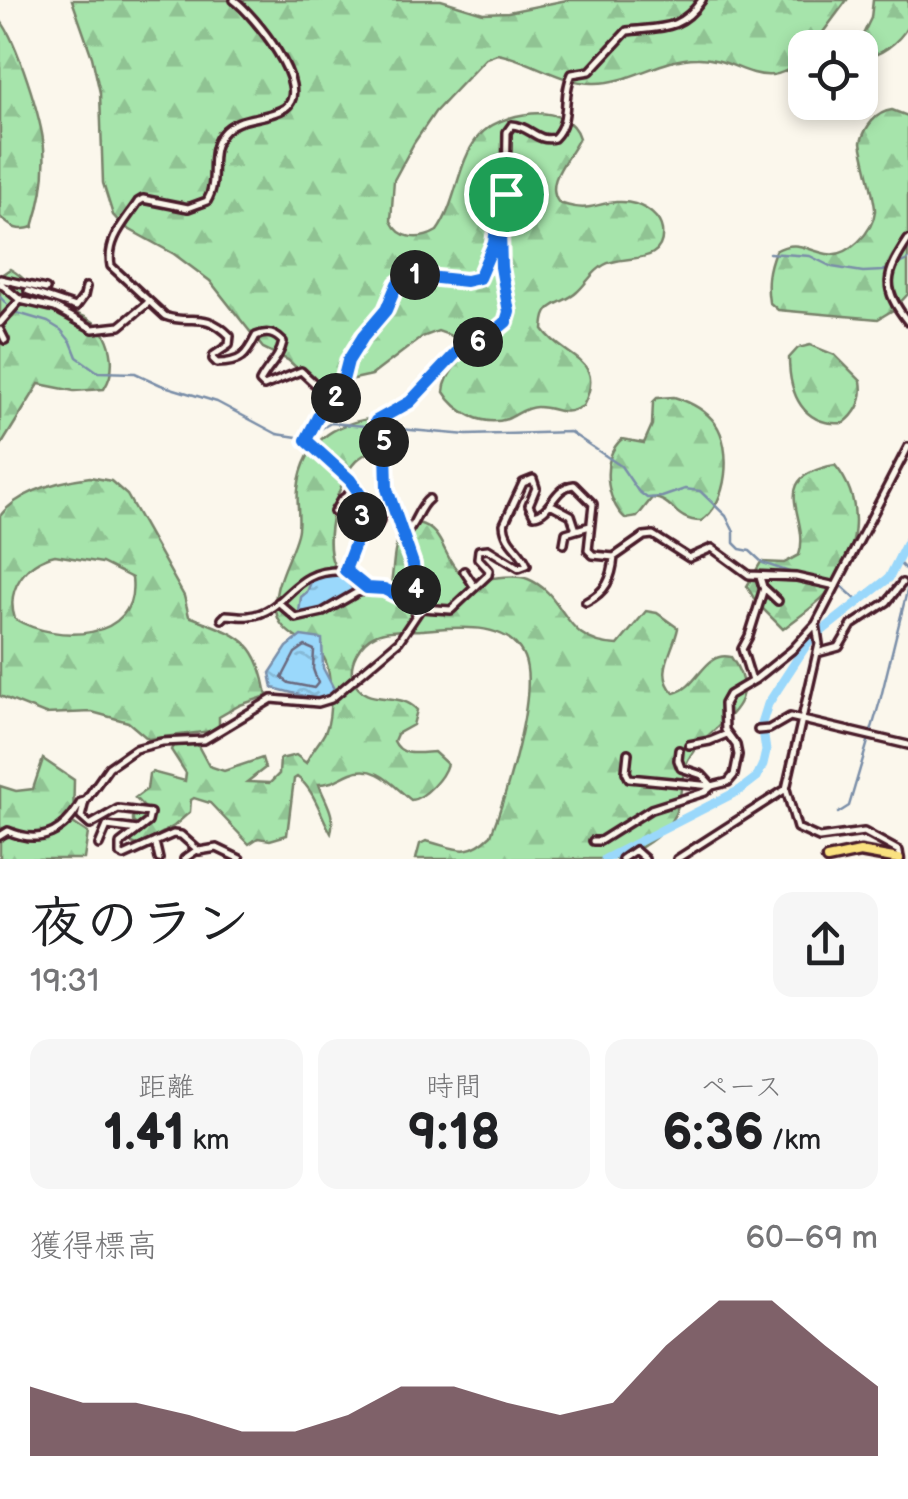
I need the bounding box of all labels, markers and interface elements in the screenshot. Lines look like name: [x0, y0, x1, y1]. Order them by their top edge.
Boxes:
map controls: [788, 30, 878, 120]
button: locate: [788, 30, 878, 120]
pin: [464, 152, 549, 237]
icon: arrive: [479, 167, 534, 222]
pin: 1: [390, 250, 440, 300]
text: 1: [409, 258, 421, 291]
pin: 6: [453, 317, 503, 367]
text: 6: [470, 325, 486, 358]
pin: 2: [311, 373, 361, 423]
text: 2: [328, 381, 344, 414]
pin: 5: [359, 417, 409, 467]
text: 5: [376, 425, 392, 458]
pin: 3: [337, 492, 387, 542]
text: 3: [354, 500, 370, 533]
pin: 4: [391, 565, 441, 615]
text: 4: [408, 573, 424, 606]
text: 夜のラン: [30, 891, 250, 958]
button: share: [773, 892, 878, 997]
text: 19:31: [30, 962, 99, 1001]
text: 距離: [138, 1071, 194, 1104]
text: 時間: [426, 1071, 482, 1104]
text: ペース: [700, 1071, 783, 1104]
text: 1.41: [103, 1104, 185, 1164]
text: 9:18: [408, 1104, 500, 1164]
text: 6:36: [662, 1104, 764, 1164]
text: km: [185, 1124, 229, 1157]
text: /km: [764, 1124, 821, 1157]
text: 60–69 m: [745, 1219, 878, 1258]
text: 獲得標高: [30, 1227, 158, 1266]

